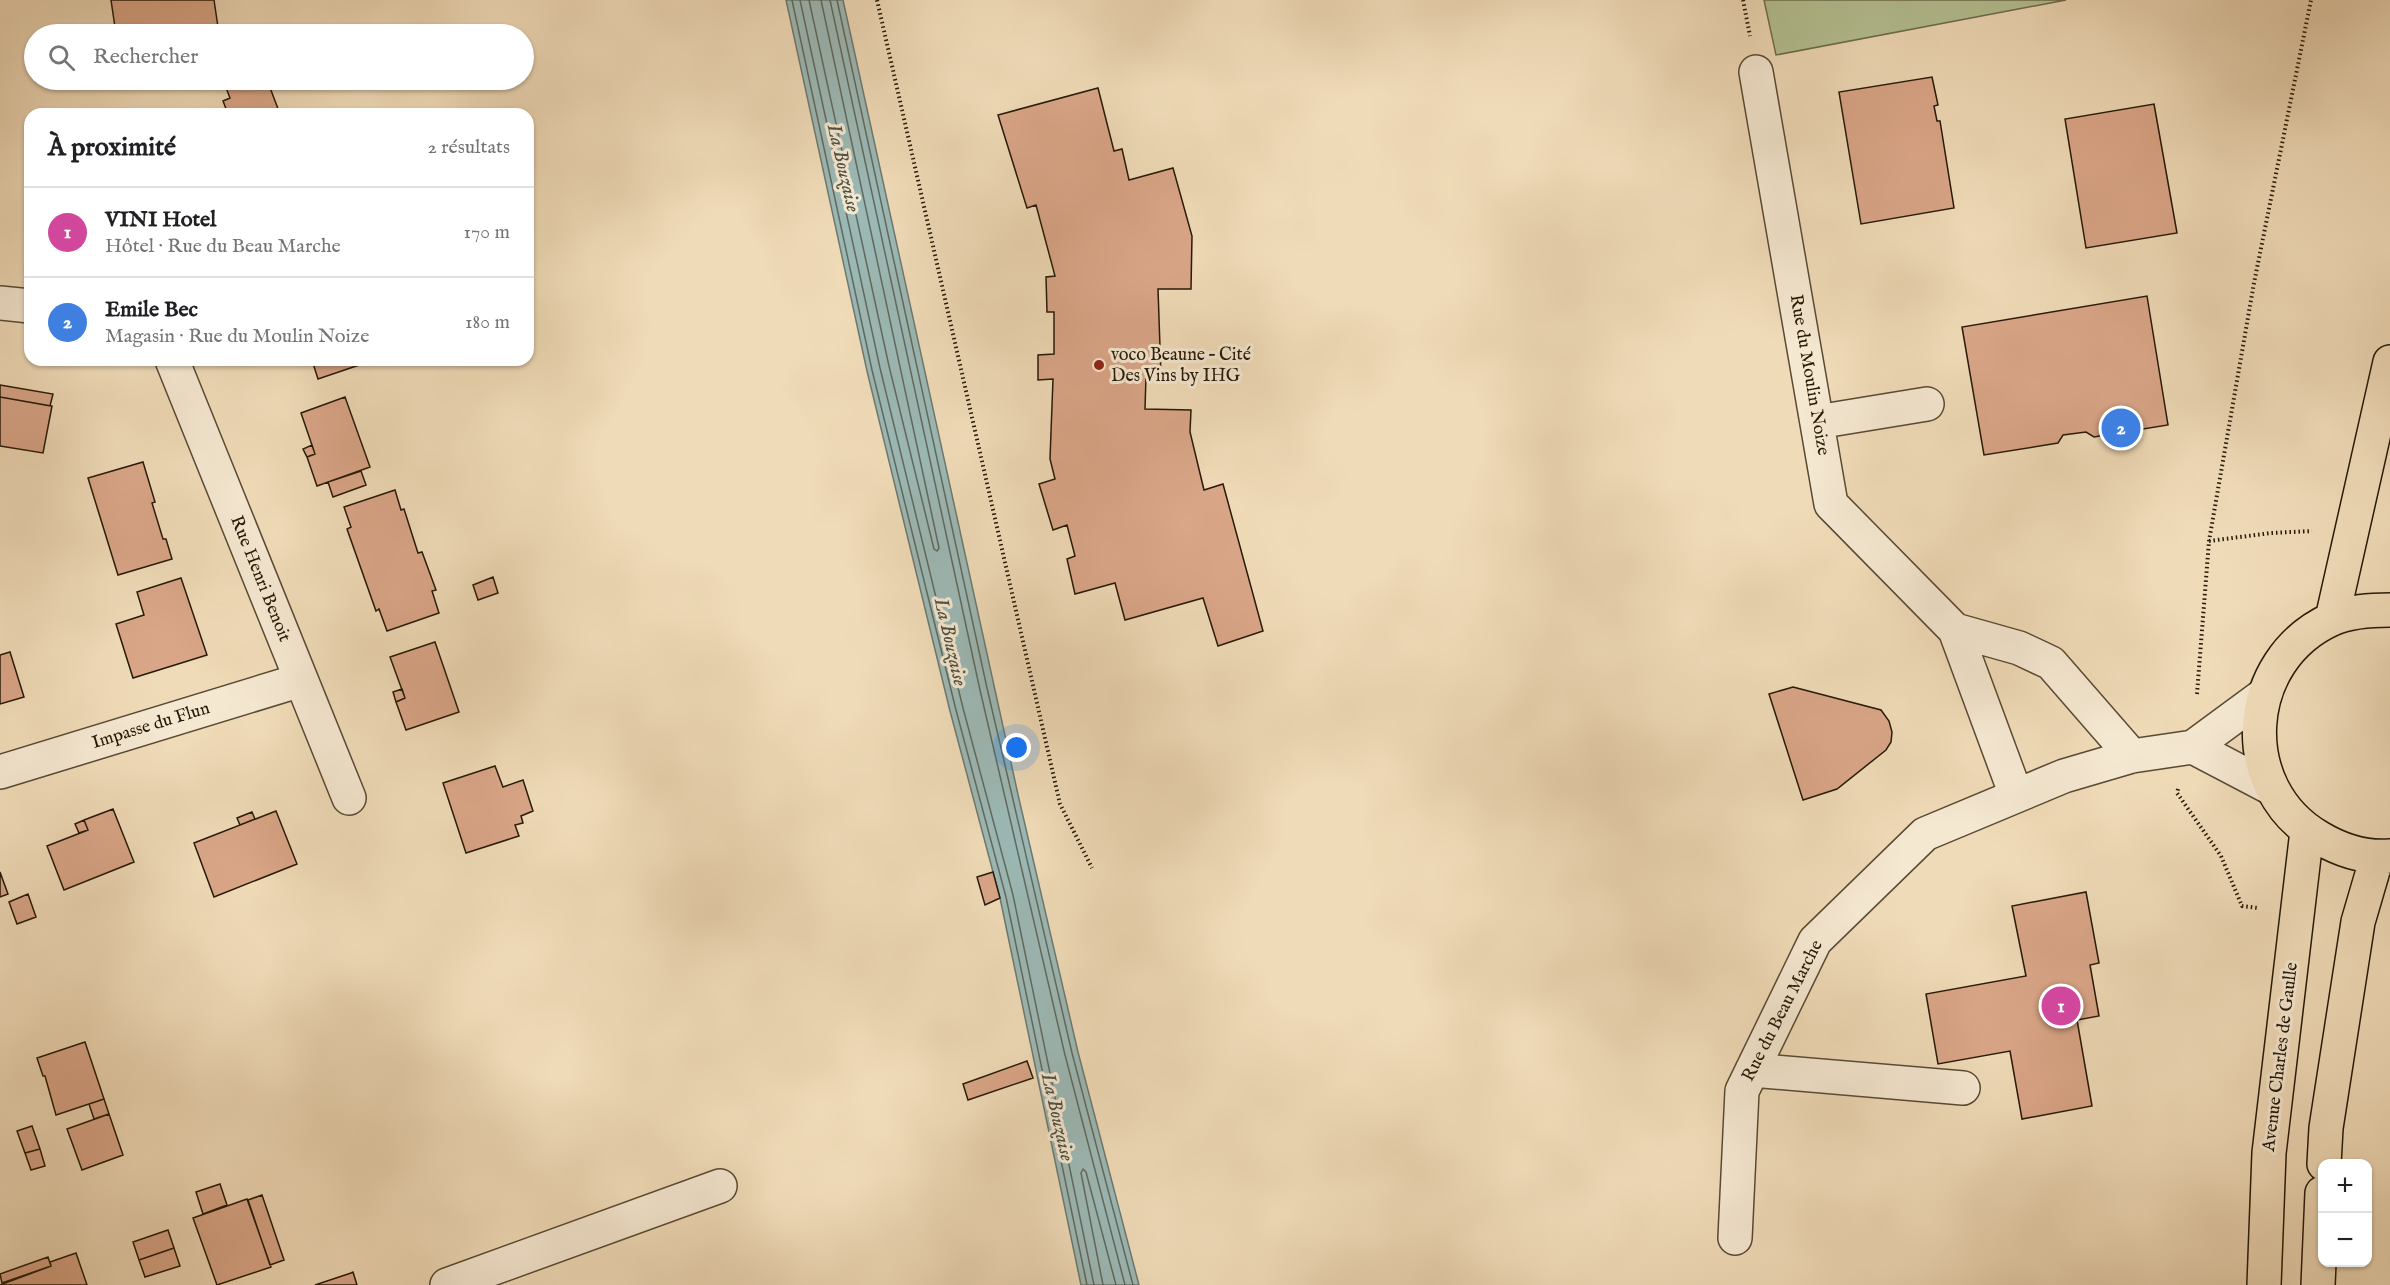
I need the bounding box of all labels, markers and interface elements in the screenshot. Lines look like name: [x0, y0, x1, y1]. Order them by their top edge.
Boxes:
search box: [24, 24, 534, 90]
icon: search: [45, 41, 78, 74]
text: Rechercher: [93, 43, 198, 71]
water label: La Bouzaise: [821, 121, 865, 215]
text: À proximité: [48, 131, 176, 164]
text: 2 résultats: [427, 135, 510, 160]
text: VINI Hotel: [105, 206, 216, 234]
text: 1: [64, 220, 71, 245]
text: 170 m: [464, 220, 510, 245]
text: Hôtel · Rue du Beau Marche: [105, 234, 341, 259]
street label: Rue du Moulin Noize: [1784, 293, 1834, 457]
text: Emile Bec: [105, 296, 198, 324]
text: 2: [63, 310, 72, 335]
text: 180 m: [465, 310, 510, 335]
text: Magasin · Rue du Moulin Noize: [105, 324, 369, 349]
place label: voco Beaune – Cité Des Vins by IHG: [1111, 344, 1251, 388]
marker: voco Beaune – Cité Des Vins by IHG: [1092, 358, 1106, 372]
pin: 2: [2102, 406, 2140, 450]
street label: Rue Henri Benoit: [224, 513, 296, 645]
water label: La Bouzaise: [928, 595, 972, 689]
street label: Impasse du Flun: [89, 697, 213, 755]
your location: [1002, 733, 1031, 762]
street label: Rue du Beau Marche: [1737, 936, 1829, 1086]
street label: Avenue Charles de Gaulle: [2258, 961, 2304, 1154]
pin: 1: [2042, 984, 2080, 1028]
water label: La Bouzaise: [1035, 1070, 1079, 1164]
map controls: [2318, 1159, 2372, 1267]
button: +: [2318, 1159, 2372, 1213]
button: −: [2318, 1213, 2372, 1267]

